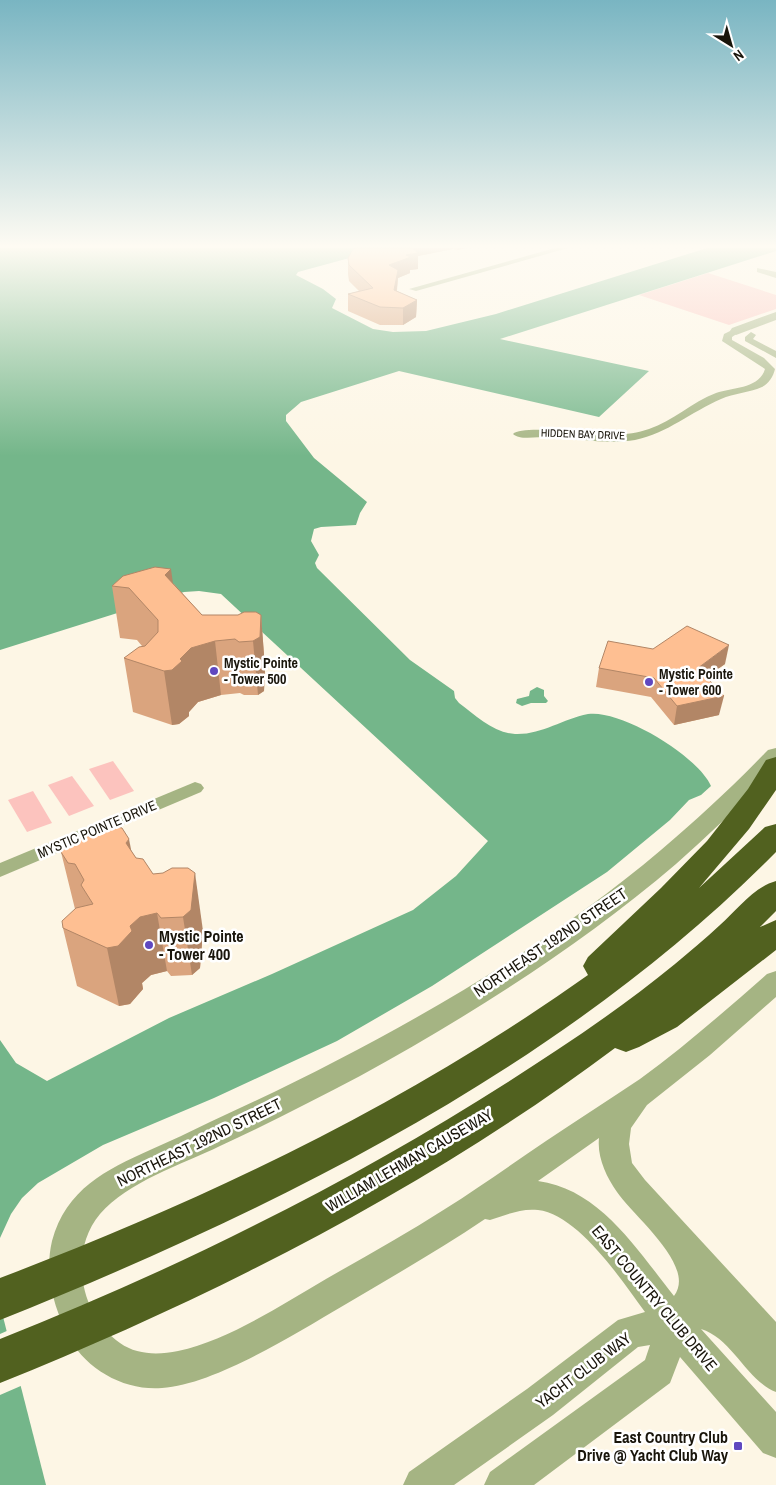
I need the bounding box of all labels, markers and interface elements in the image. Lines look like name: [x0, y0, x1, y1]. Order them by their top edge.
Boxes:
north arrow: [706, 20, 756, 70]
text: N: [730, 46, 748, 65]
street label: HIDDEN BAY DRIVE: [541, 426, 625, 442]
place label: Mystic Pointe - Tower 500: [224, 654, 298, 688]
marker: Mystic Pointe - Tower 500: [208, 665, 220, 677]
place label: Mystic Pointe - Tower 600: [659, 665, 733, 699]
marker: Mystic Pointe - Tower 600: [643, 676, 655, 688]
street label: MYSTIC POINTE DRIVE: [35, 796, 159, 862]
street label: NORTHEAST 192ND STREET: [469, 882, 631, 1002]
place label: Mystic Pointe - Tower 400: [159, 925, 244, 965]
marker: Mystic Pointe - Tower 400: [143, 939, 155, 951]
street label: NORTHEAST 192ND STREET: [113, 1093, 285, 1191]
street label: WILLIAM LEHMAN CAUSEWAY: [321, 1103, 497, 1217]
street label: EAST COUNTRY CLUB DRIVE: [587, 1220, 723, 1376]
street label: YACHT CLUB WAY: [531, 1327, 635, 1413]
place label: East Country Club Drive @ Yacht Club Way: [577, 1426, 729, 1466]
marker: East Country Club Drive @ Yacht Club Way: [732, 1440, 744, 1452]

